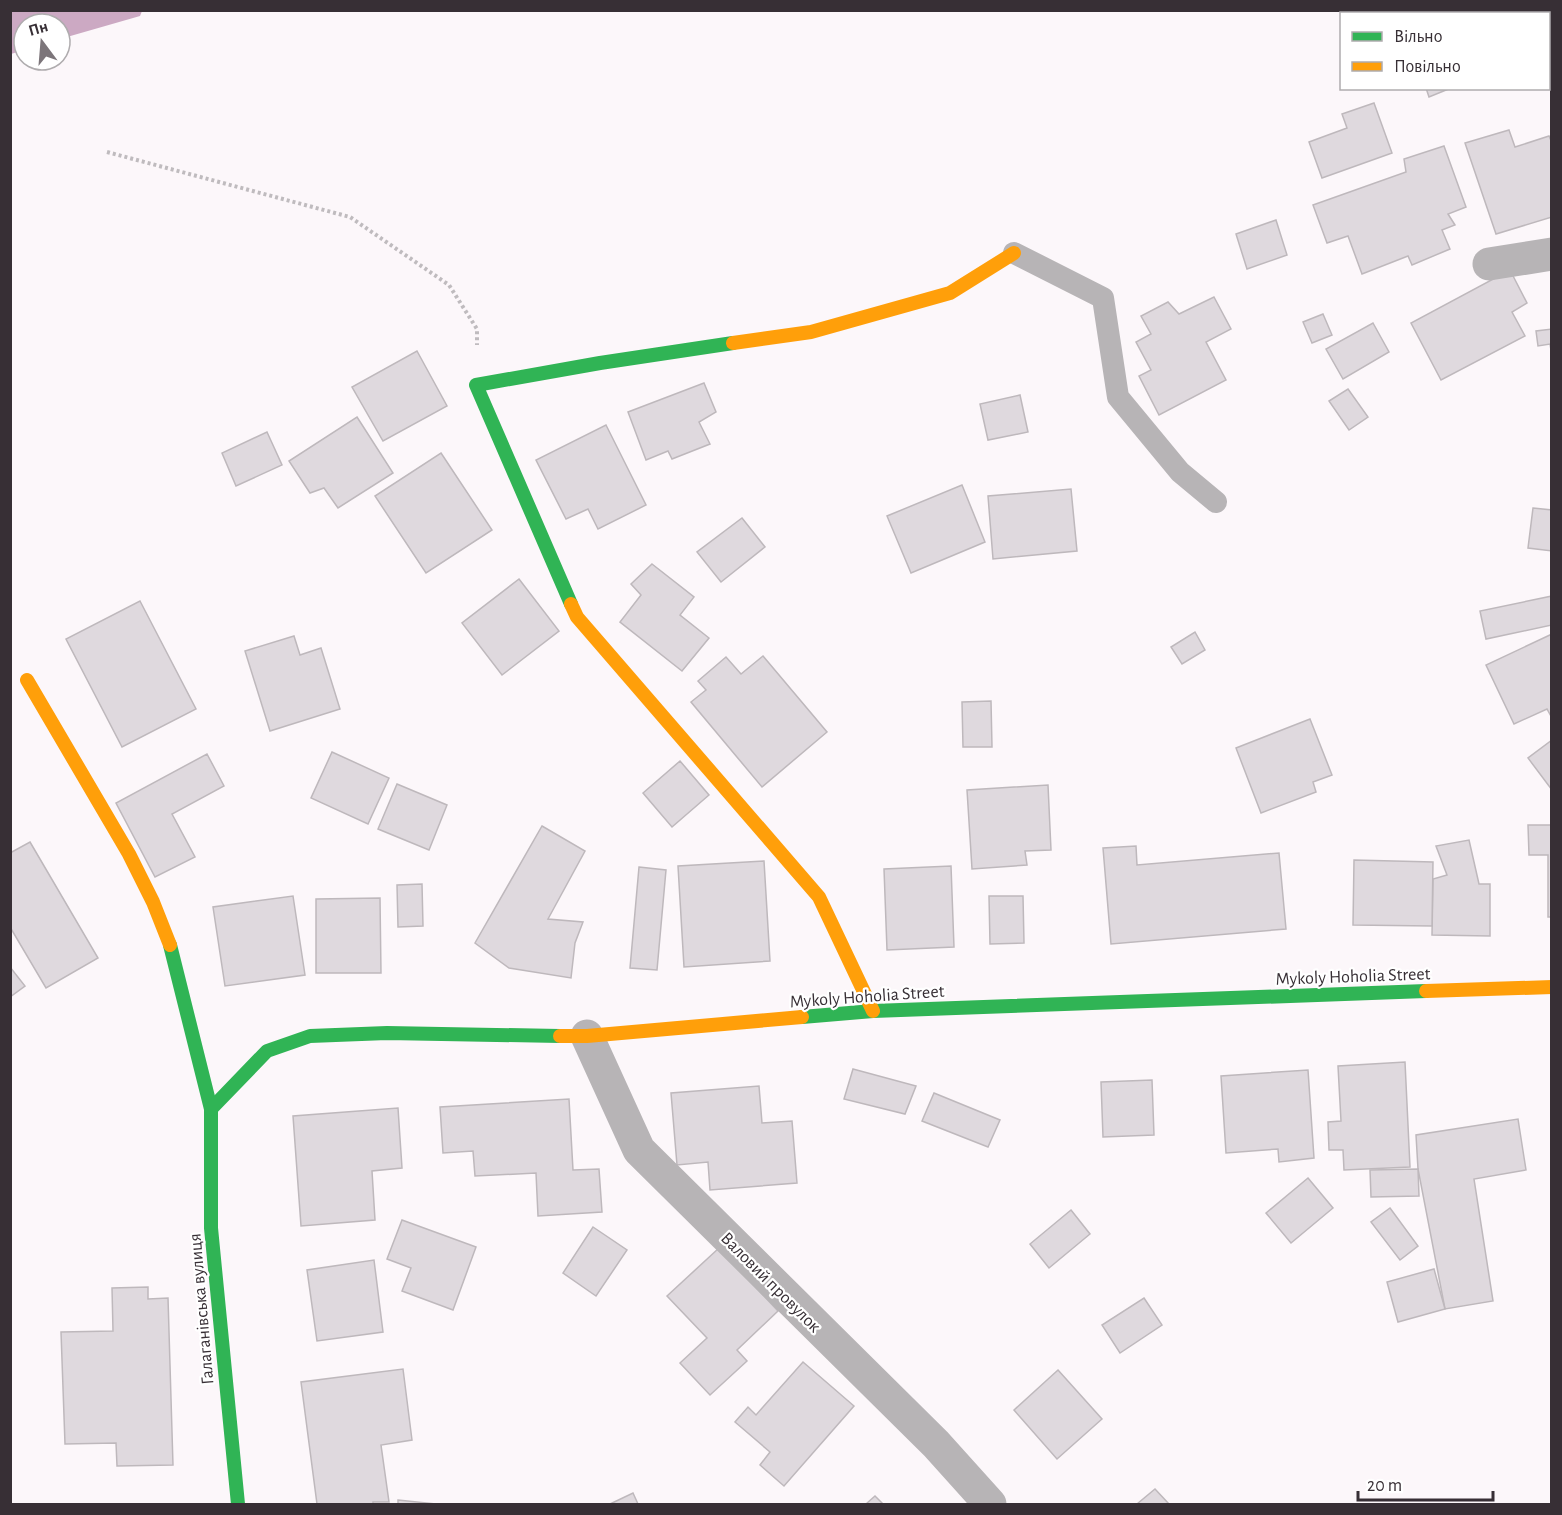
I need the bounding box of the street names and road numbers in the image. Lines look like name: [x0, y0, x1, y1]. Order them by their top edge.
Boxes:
street label: Mykoly Hoholia Street: [1275, 965, 1431, 989]
street label: Mykoly Hoholia Street: [789, 983, 945, 1011]
street label: Валовий провулок: [717, 1229, 824, 1337]
street label: Галаганівська вулиця: [186, 1232, 218, 1385]

